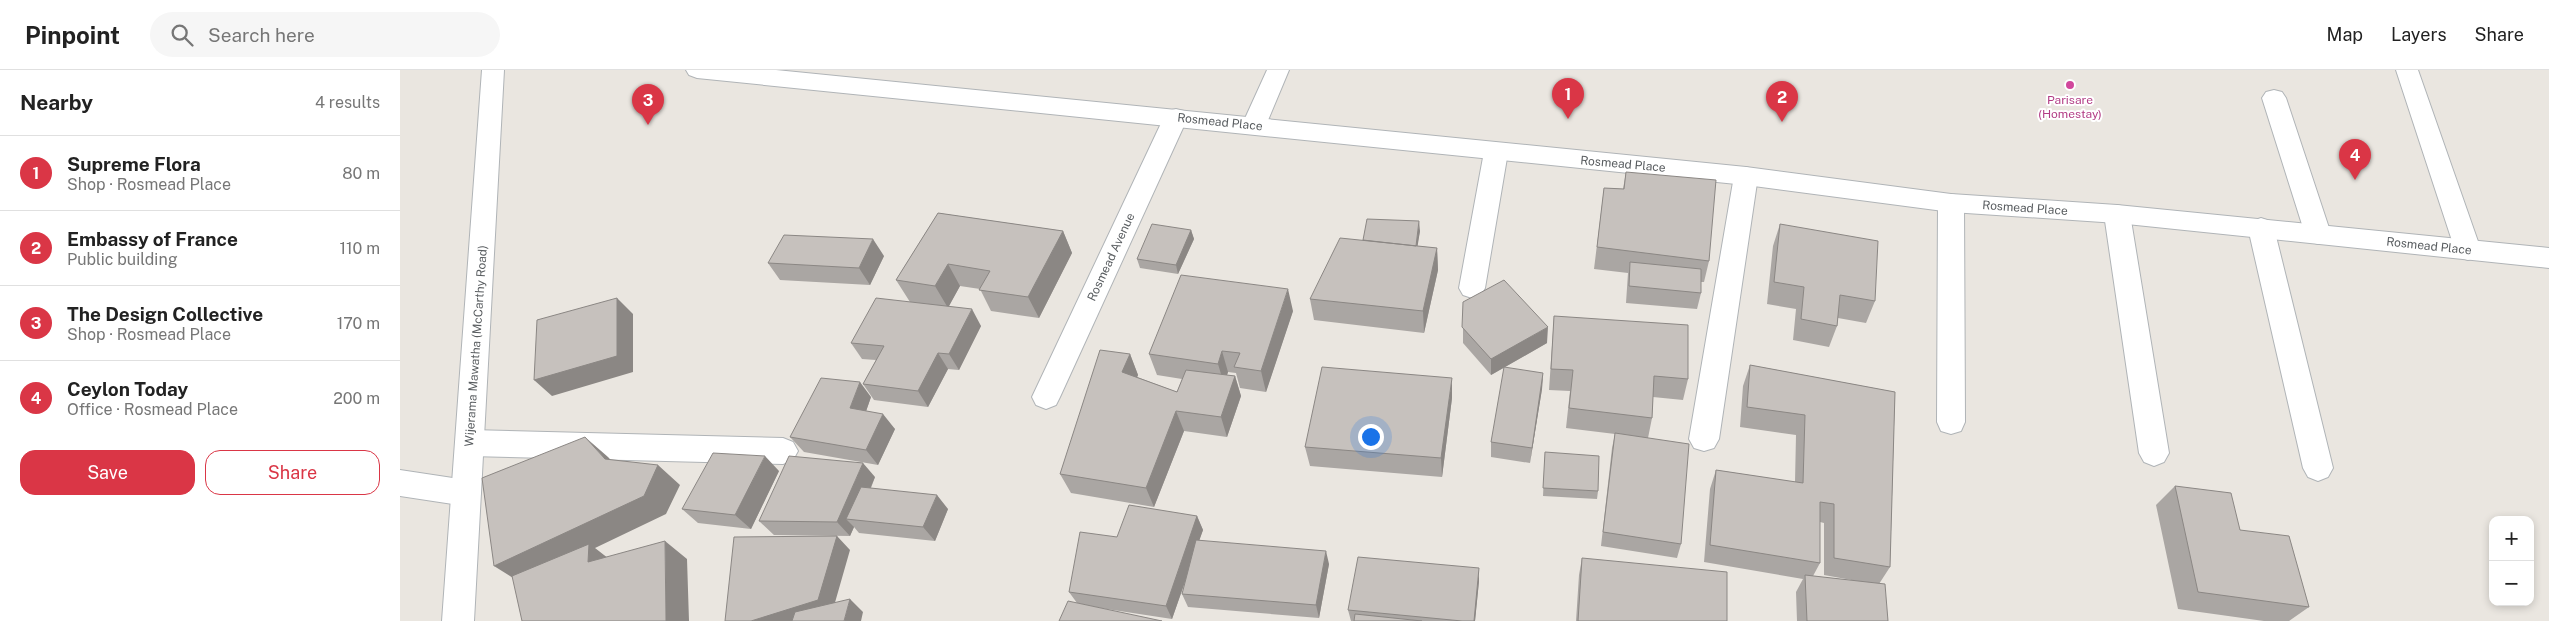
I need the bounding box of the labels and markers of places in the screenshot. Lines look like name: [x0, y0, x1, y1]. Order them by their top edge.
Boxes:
pin: 1: [1552, 78, 1584, 119]
marker: Parisare (Homestay): [2064, 79, 2076, 91]
pin: 2: [1766, 81, 1798, 122]
pin: 3: [632, 84, 664, 125]
place label: Parisare (Homestay): [2038, 93, 2102, 121]
pin: 4: [2339, 139, 2371, 180]

